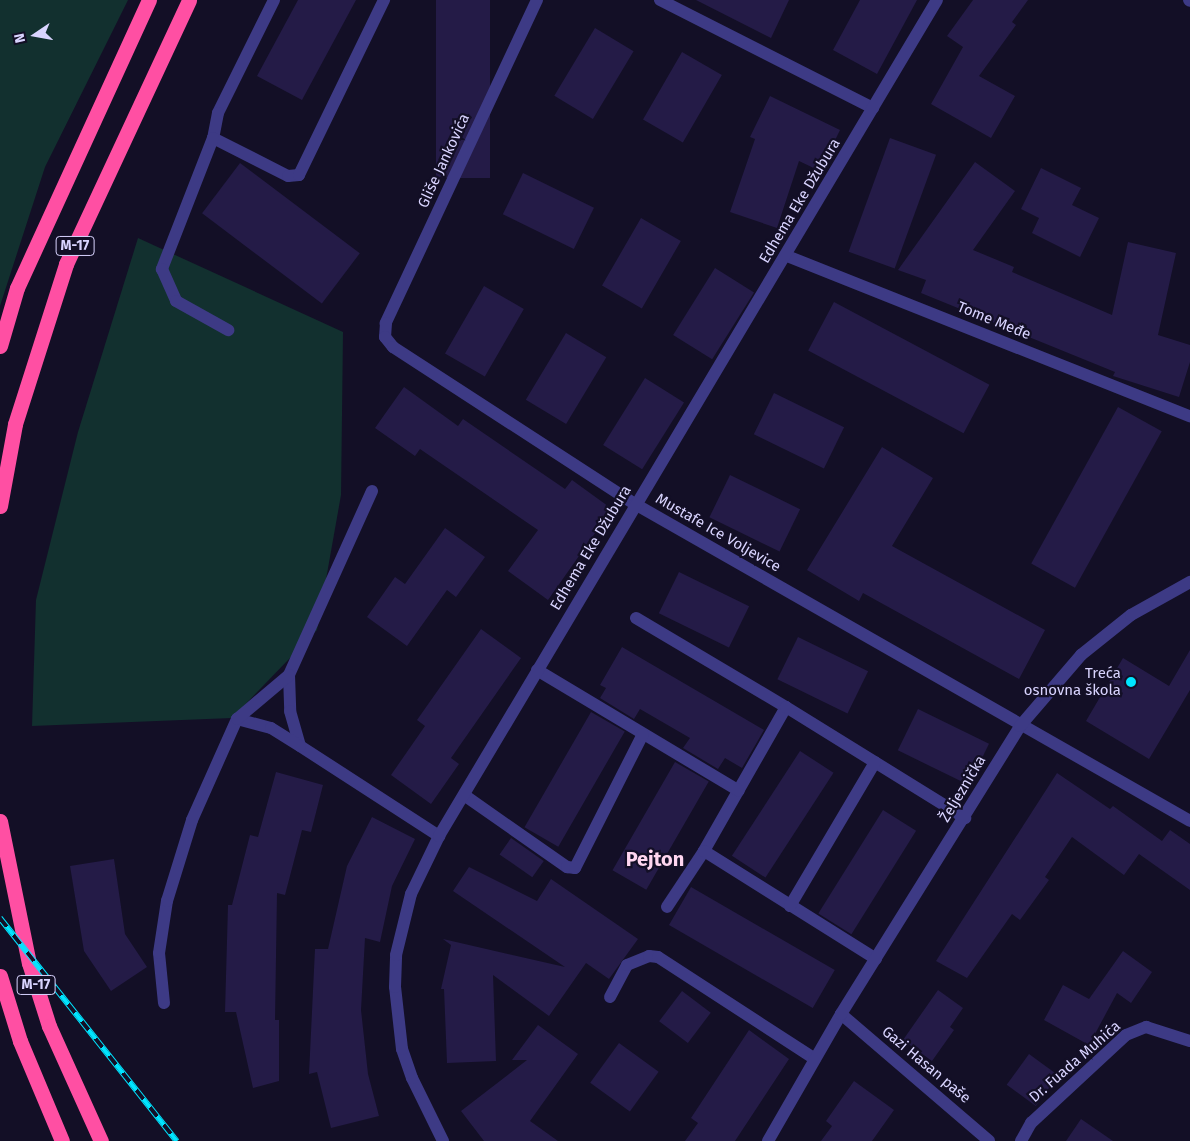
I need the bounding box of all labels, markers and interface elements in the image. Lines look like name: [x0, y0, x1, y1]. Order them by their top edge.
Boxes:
north arrow: [10, 10, 60, 60]
text: N: [11, 32, 29, 45]
street label: Gliše Jankovića: [414, 111, 474, 211]
street label: Edhema Eke Džubura: [756, 135, 844, 267]
road number: M-17: [55, 235, 95, 258]
street label: Tome Međe: [955, 298, 1033, 344]
street label: Edhema Eke Džubura: [547, 482, 635, 614]
street label: Mustafe Ice Voljevice: [652, 490, 784, 576]
place label: Treća osnovna škola: [1024, 664, 1121, 699]
marker: Treća osnovna škola: [1125, 676, 1137, 688]
street label: Željeznička: [936, 752, 990, 826]
district label: Pejton: [626, 847, 684, 871]
road number: M-17: [16, 974, 56, 996]
street label: Dr. Fuada Muhića: [1026, 1017, 1124, 1107]
street label: Gazi Hasan paše: [878, 1023, 974, 1107]

